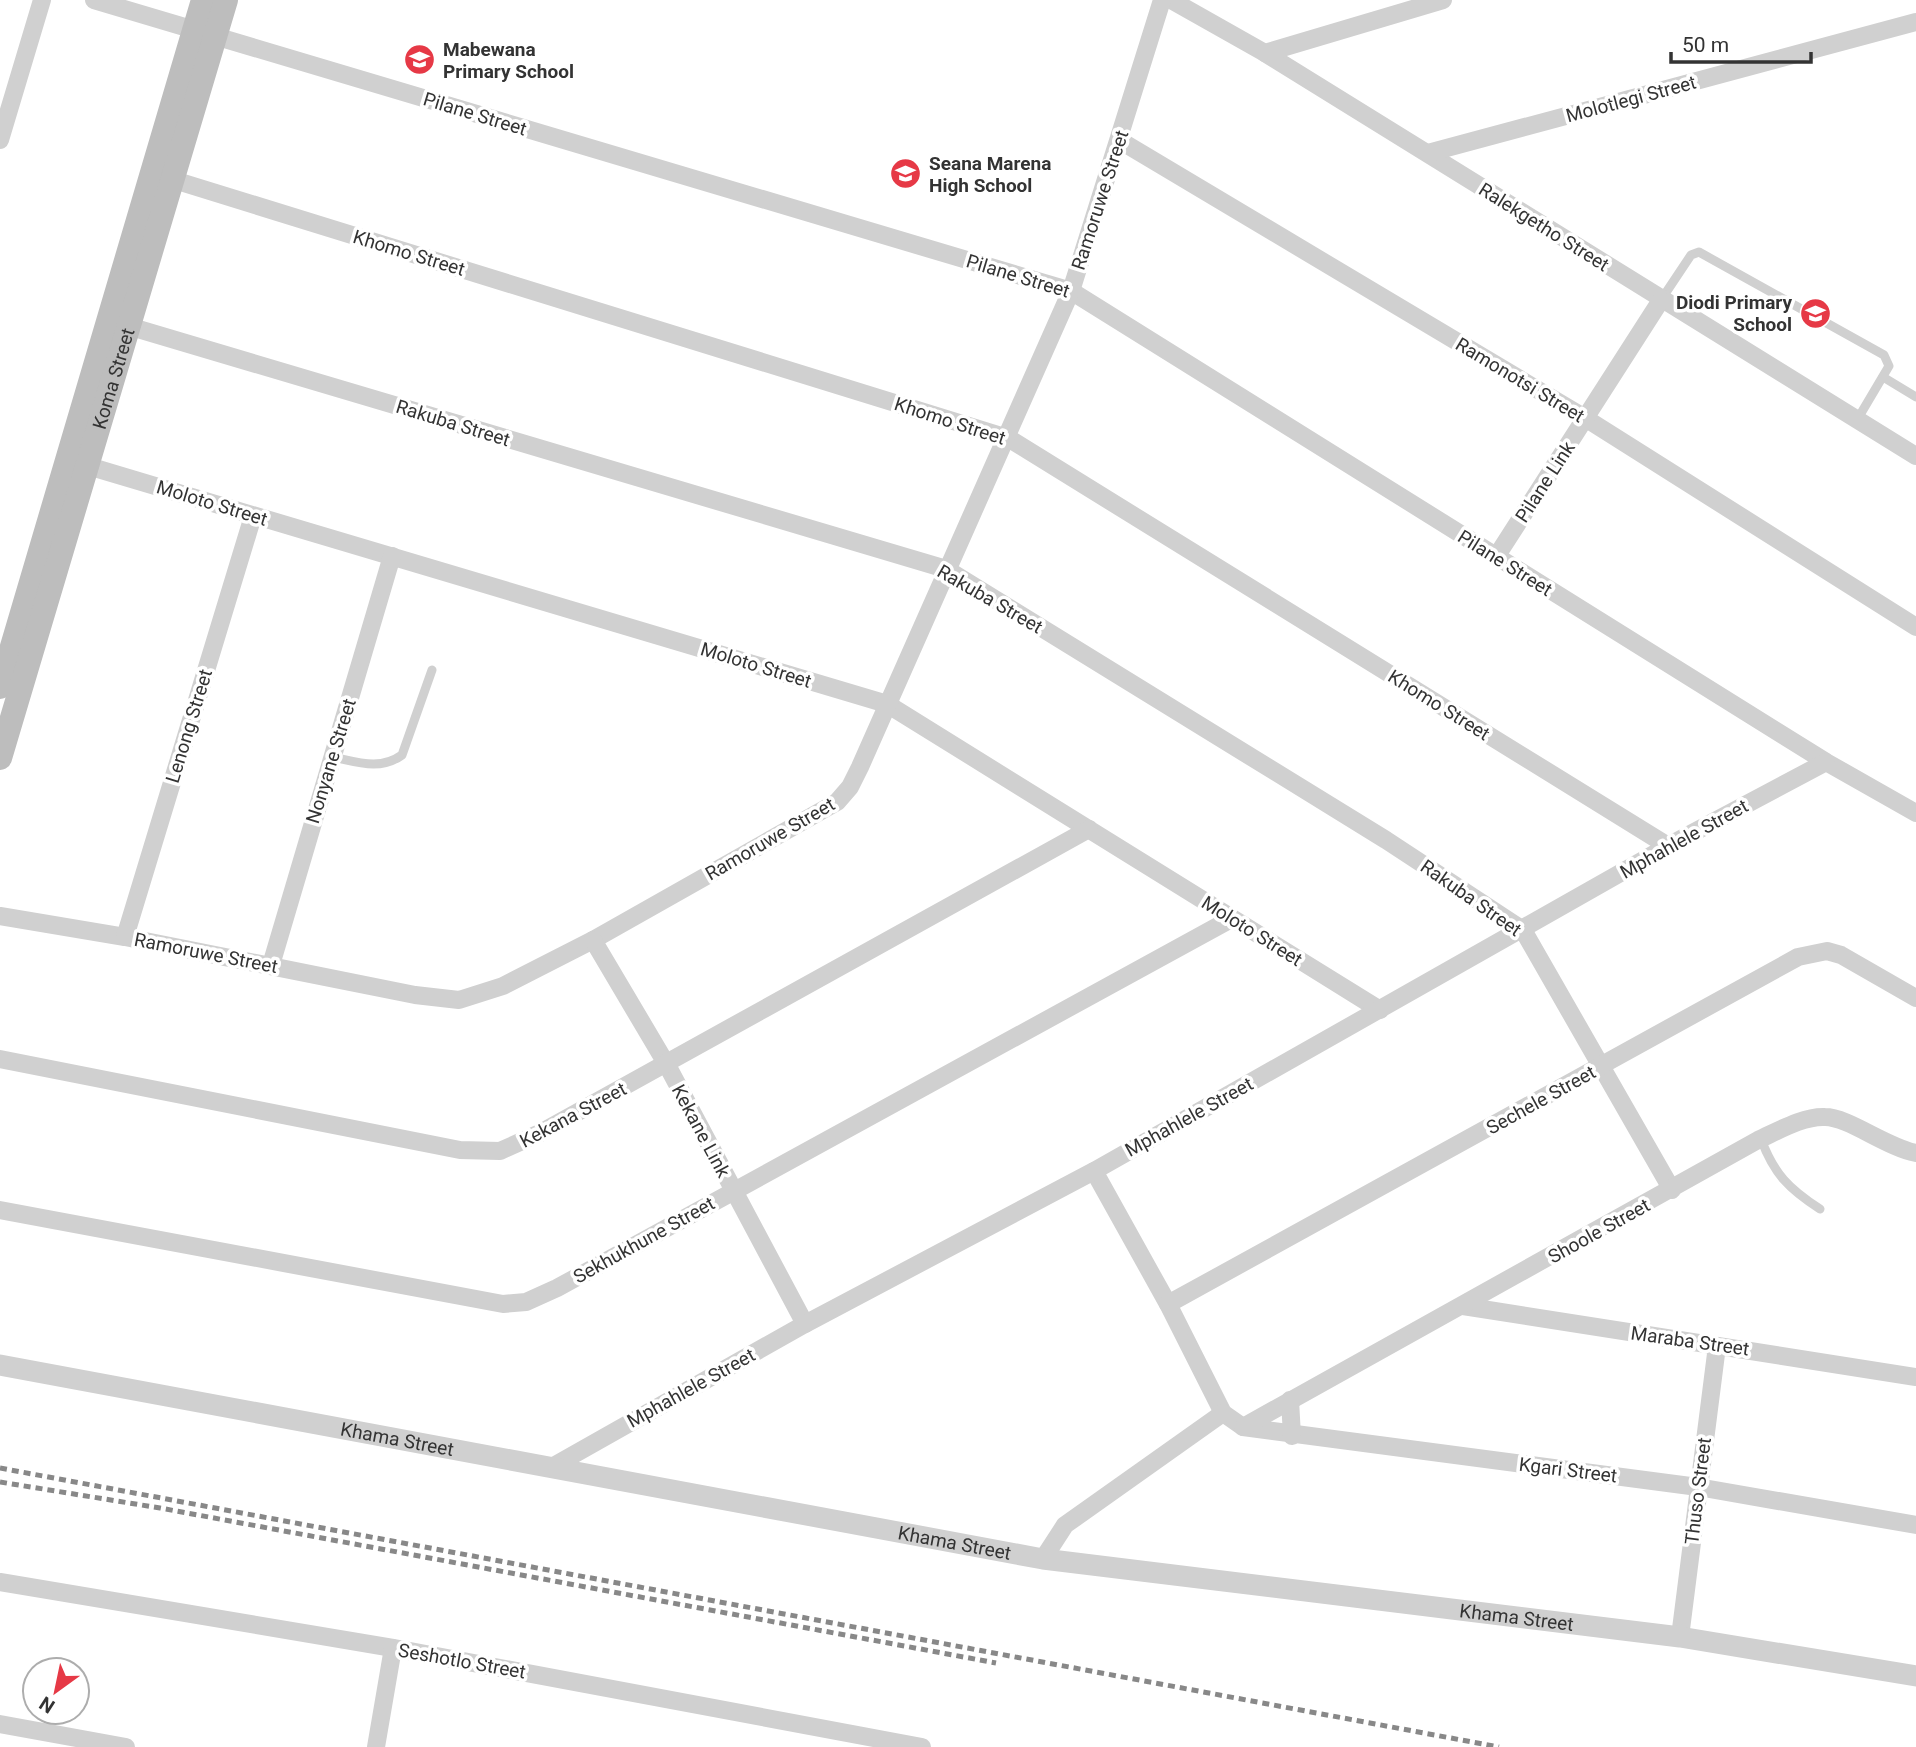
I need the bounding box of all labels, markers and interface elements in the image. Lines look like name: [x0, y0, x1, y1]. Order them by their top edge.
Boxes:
scale bar: [1671, 21, 1811, 65]
text: 50 m: [1682, 33, 1729, 57]
place label: Mabewana Primary School: [443, 38, 574, 83]
school or university icon: Mabewana Primary School: [403, 43, 437, 77]
street label: Molotlegi Street: [1563, 71, 1699, 127]
street label: Pilane Street: [420, 87, 530, 141]
street label: Ramoruwe Street: [1067, 127, 1133, 273]
place label: Seana Marena High School: [929, 152, 1051, 197]
school or university icon: Seana Marena High School: [889, 157, 923, 191]
street label: Ralekgetho Street: [1475, 178, 1613, 276]
street label: Khomo Street: [350, 225, 468, 281]
street label: Pilane Street: [963, 249, 1073, 303]
place label: Diodi Primary School: [1676, 291, 1792, 336]
school or university icon: Diodi Primary School: [1798, 296, 1832, 330]
street label: Koma Street: [87, 325, 139, 432]
street label: Ramonotsi Street: [1451, 332, 1589, 428]
street label: Khomo Street: [891, 392, 1009, 450]
street label: Rakuba Street: [393, 395, 513, 451]
street label: Pilane Link: [1510, 437, 1580, 527]
street label: Moloto Street: [154, 475, 270, 531]
street label: Pilane Street: [1454, 525, 1556, 601]
street label: Rakuba Street: [933, 560, 1047, 638]
street label: Moloto Street: [698, 637, 814, 693]
street label: Khomo Street: [1384, 665, 1494, 745]
street label: Lenong Street: [161, 666, 217, 786]
street label: Nonyane Street: [301, 696, 361, 826]
street label: Ramoruwe Street: [701, 793, 839, 885]
street label: Mphahlele Street: [1616, 794, 1752, 884]
street label: Rakuba Street: [1416, 855, 1526, 941]
street label: Moloto Street: [1197, 891, 1307, 971]
street label: Ramoruwe Street: [132, 928, 280, 978]
street label: Sechele Street: [1482, 1061, 1600, 1139]
street label: Mphahlele Street: [1121, 1072, 1257, 1162]
street label: Kekana Street: [516, 1077, 630, 1153]
street label: Kekane Link: [667, 1081, 735, 1182]
street label: Sekhukhune Street: [569, 1192, 719, 1288]
street label: Shoole Street: [1544, 1194, 1654, 1268]
street label: Maraba Street: [1629, 1321, 1751, 1361]
street label: Mphahlele Street: [623, 1343, 759, 1433]
street label: Khama Street: [339, 1417, 456, 1461]
street label: Thuso Street: [1680, 1436, 1716, 1546]
street label: Kgari Street: [1518, 1453, 1618, 1487]
street label: Khama Street: [896, 1521, 1013, 1564]
street label: Khama Street: [1458, 1599, 1575, 1635]
street label: Seshotlo Street: [396, 1638, 528, 1684]
north arrow: [21, 1656, 91, 1726]
text: N: [35, 1692, 59, 1718]

